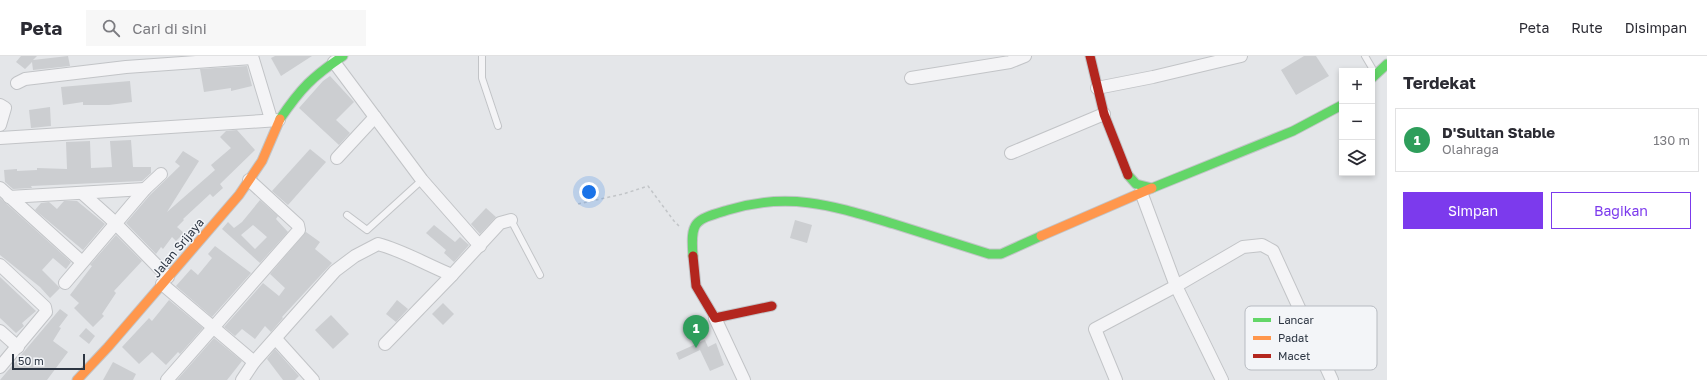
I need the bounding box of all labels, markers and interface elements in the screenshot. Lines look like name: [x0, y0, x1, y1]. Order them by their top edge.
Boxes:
search box: [86, 10, 366, 46]
text: Peta: [20, 16, 62, 39]
icon: search: [100, 17, 122, 39]
text: Cari di sini: [132, 19, 207, 37]
text: Peta: [1519, 19, 1549, 36]
text: Rute: [1571, 19, 1603, 36]
text: Disimpan: [1625, 19, 1687, 36]
map controls: [1339, 68, 1375, 176]
button: +: [1339, 68, 1375, 104]
text: Terdekat: [1403, 72, 1476, 93]
button: −: [1339, 104, 1375, 140]
text: D'Sultan Stable: [1442, 123, 1555, 141]
text: 1: [1414, 132, 1420, 148]
text: 130 m: [1653, 132, 1690, 148]
button: layers: [1339, 140, 1375, 176]
text: Olahraga: [1442, 141, 1499, 157]
your location: [579, 182, 599, 202]
button: Simpan: [1403, 192, 1543, 229]
button: Bagikan: [1551, 192, 1691, 229]
street label: Jalan Srijaya: [148, 215, 207, 280]
legend: [1245, 306, 1377, 370]
text: Lancar: [1278, 313, 1315, 326]
pin: 1: [683, 315, 709, 348]
text: Padat: [1278, 331, 1309, 344]
text: Macet: [1278, 349, 1310, 362]
scale bar: [12, 352, 85, 371]
text: 50 m: [18, 354, 44, 367]

